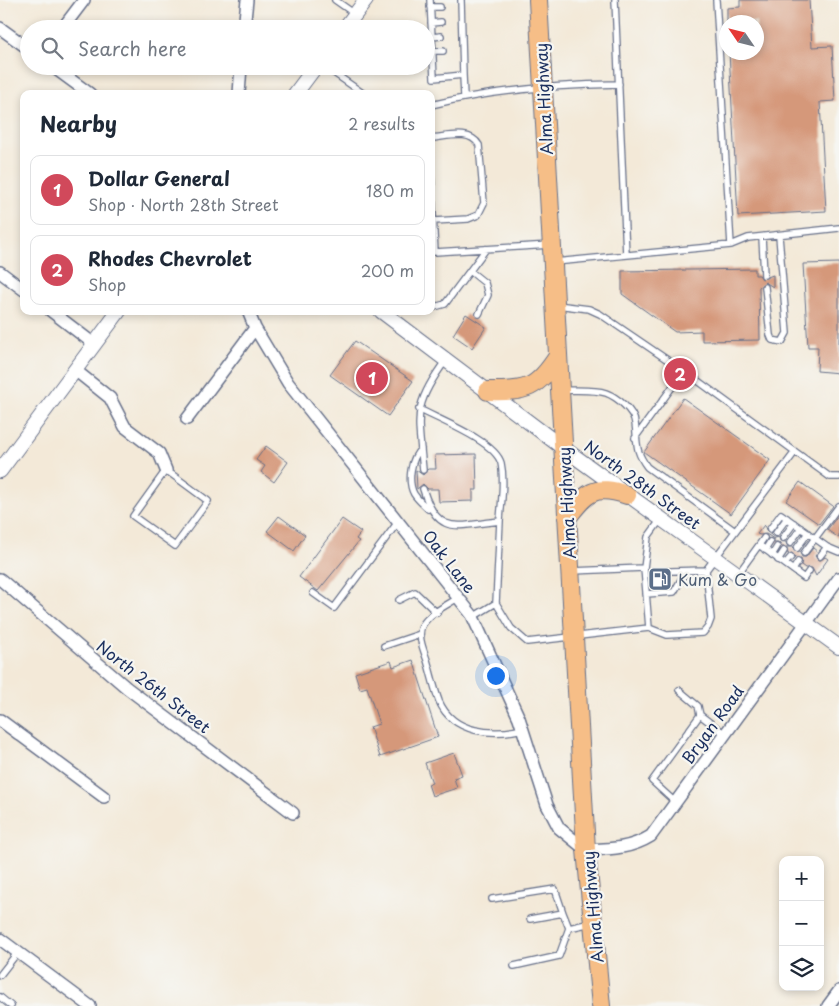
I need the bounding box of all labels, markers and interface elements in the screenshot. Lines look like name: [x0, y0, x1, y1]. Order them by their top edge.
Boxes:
north arrow: [719, 15, 764, 60]
search box: [20, 20, 435, 75]
icon: search: [38, 34, 66, 62]
text: Search here: [78, 34, 187, 62]
street label: Alma Highway: [528, 42, 558, 156]
text: Nearby: [40, 107, 117, 139]
text: 2 results: [348, 111, 415, 135]
text: Dollar General: [88, 164, 230, 192]
text: 1: [53, 178, 61, 202]
text: 180 m: [366, 178, 414, 202]
text: Shop · North 28th Street: [88, 192, 279, 216]
text: Rhodes Chevrolet: [88, 244, 252, 272]
text: 2: [51, 258, 63, 282]
text: 200 m: [361, 258, 414, 282]
text: Shop: [88, 272, 126, 296]
pin: 2: [664, 355, 696, 393]
pin: 1: [356, 359, 388, 397]
street label: North 28th Street: [580, 434, 707, 535]
street label: Alma Highway: [551, 446, 581, 560]
street label: Oak Lane: [418, 524, 482, 598]
fuel station icon: Kum & Go: [647, 566, 673, 592]
place label: Kum & Go: [678, 567, 757, 591]
street label: North 26th Street: [92, 634, 216, 738]
your location: [483, 663, 509, 689]
street label: Bryan Road: [675, 680, 749, 768]
street label: Alma Highway: [575, 850, 609, 964]
map controls: [779, 856, 824, 991]
button: +: [779, 856, 824, 901]
button: −: [779, 901, 824, 946]
button: layers: [779, 946, 824, 991]

